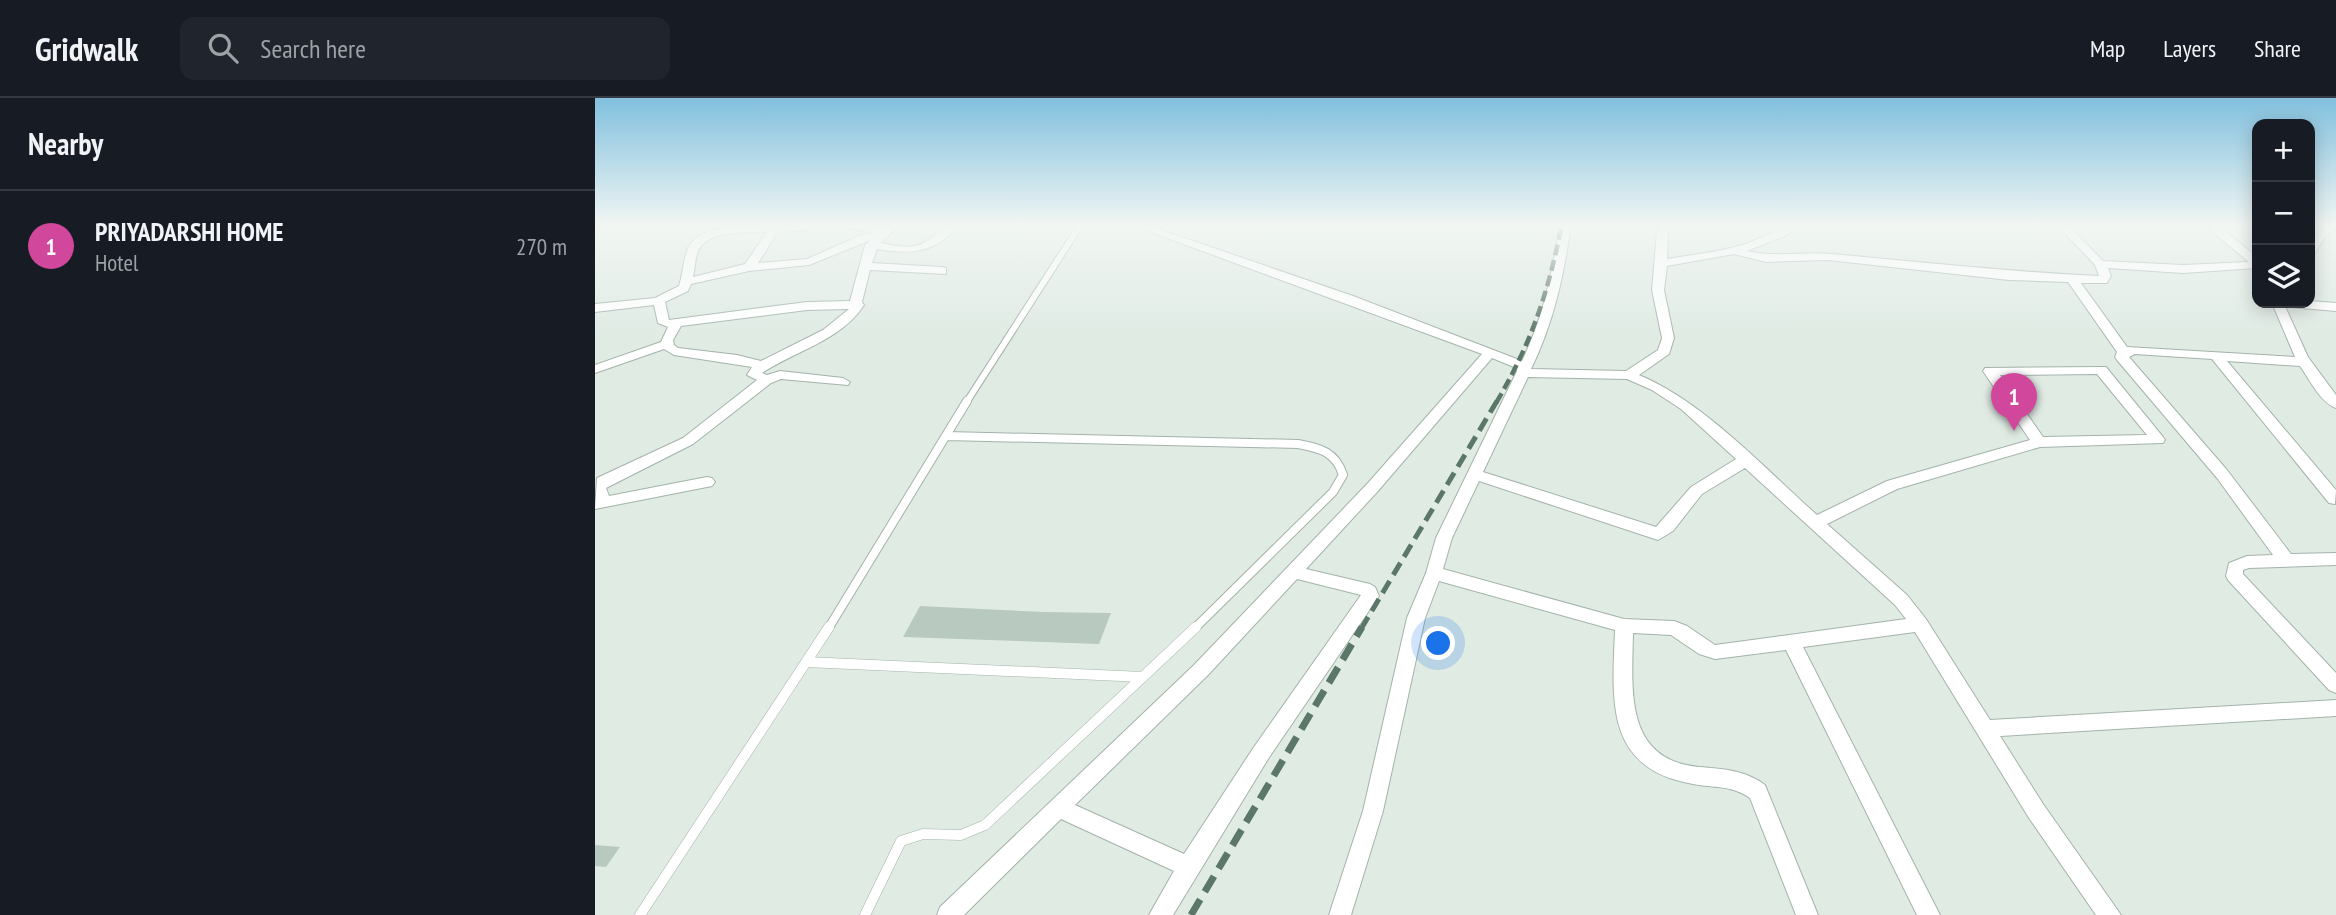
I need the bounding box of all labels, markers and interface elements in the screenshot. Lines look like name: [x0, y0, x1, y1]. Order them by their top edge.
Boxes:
search box: [180, 17, 670, 80]
text: Gridwalk: [35, 27, 138, 70]
icon: search: [204, 29, 242, 67]
text: Search here: [260, 32, 366, 65]
text: Map: [2090, 33, 2125, 64]
text: Layers: [2163, 33, 2216, 64]
text: Share: [2254, 33, 2301, 64]
map controls: [2252, 119, 2315, 308]
button: +: [2252, 119, 2315, 182]
text: Nearby: [28, 124, 103, 163]
button: −: [2252, 182, 2315, 245]
text: PRIYADARSHI HOME: [95, 215, 283, 248]
text: 1: [46, 232, 57, 261]
text: 270 m: [516, 232, 567, 261]
button: layers: [2252, 245, 2315, 308]
text: Hotel: [95, 248, 138, 277]
pin: 1: [1991, 373, 2037, 431]
your location: [1421, 626, 1455, 660]

